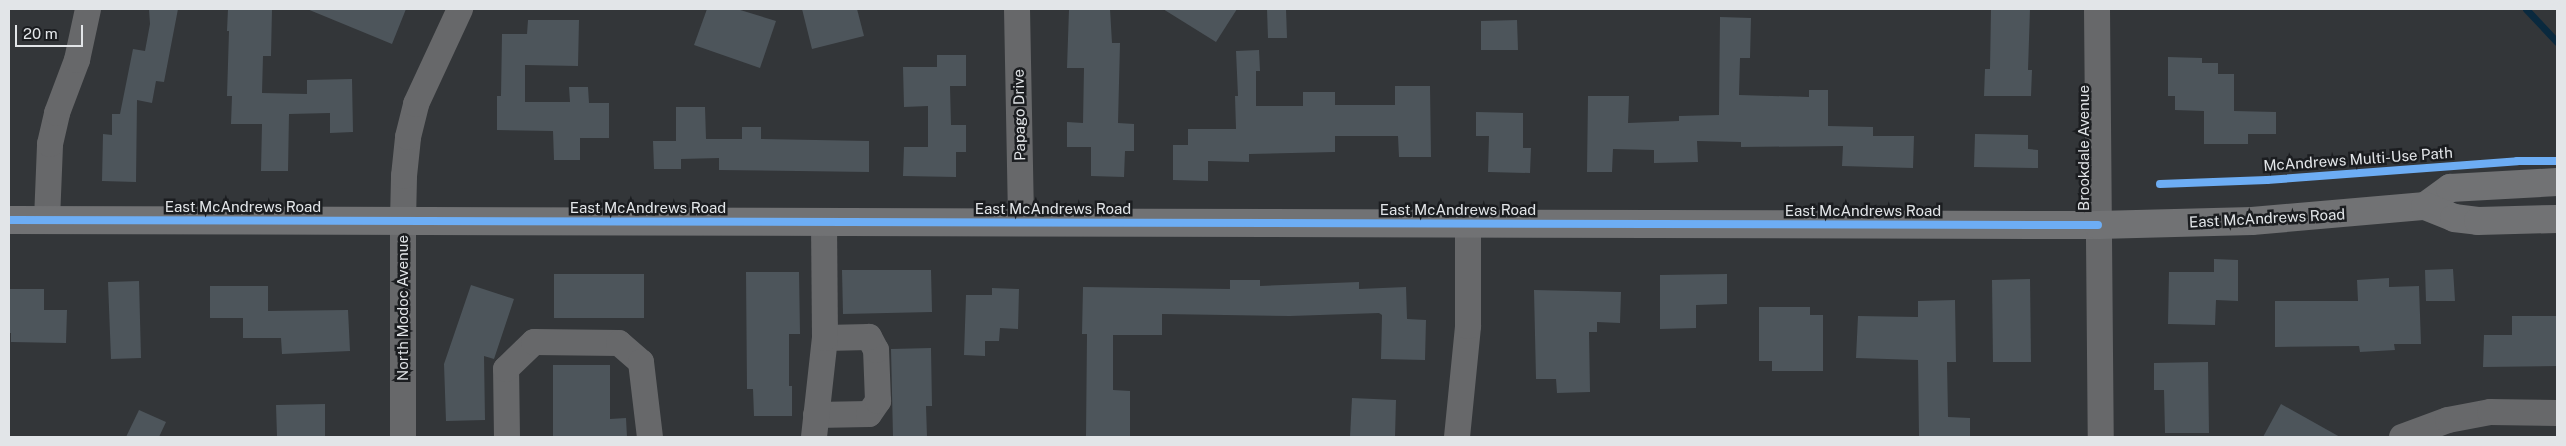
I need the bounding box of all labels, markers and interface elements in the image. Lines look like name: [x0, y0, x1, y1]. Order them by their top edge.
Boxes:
scale bar: [18, 15, 85, 47]
text: 20 m: [23, 25, 58, 42]
street label: Papago Drive: [1009, 69, 1029, 161]
street label: Brookdale Avenue: [2075, 85, 2093, 211]
street label: McAndrews Multi-Use Path: [2263, 143, 2453, 175]
street label: East McAndrews Road: [165, 198, 321, 216]
street label: East McAndrews Road: [570, 199, 726, 217]
street label: East McAndrews Road: [975, 200, 1131, 218]
street label: East McAndrews Road: [1380, 201, 1536, 219]
street label: East McAndrews Road: [1785, 202, 1941, 220]
street label: East McAndrews Road: [2188, 205, 2346, 231]
street label: North Modoc Avenue: [394, 235, 412, 381]

